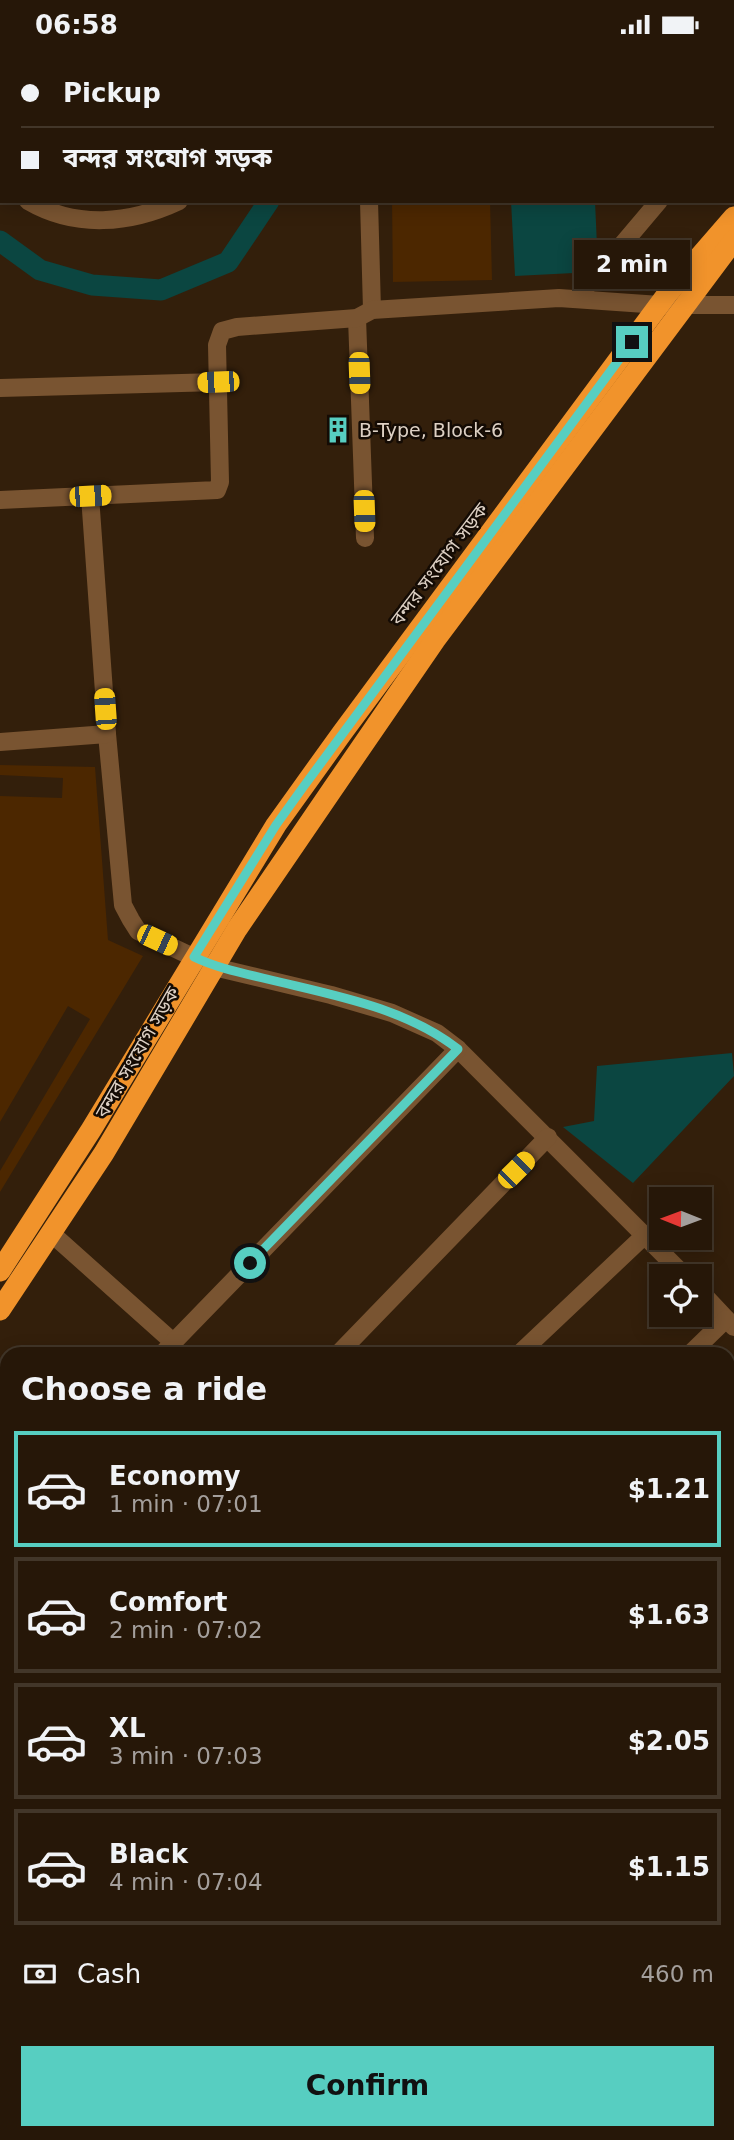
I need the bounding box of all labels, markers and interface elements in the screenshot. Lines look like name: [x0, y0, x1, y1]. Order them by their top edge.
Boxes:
text: 06:58: [35, 10, 118, 40]
text: Pickup: [63, 78, 161, 108]
text: বন্দর সংযোগ সড়ক: [63, 143, 272, 173]
callout: 2 min: [574, 240, 690, 289]
text: 2 min: [596, 251, 668, 277]
route end: [616, 326, 648, 358]
car: [348, 352, 371, 394]
car: [197, 371, 240, 393]
building icon: B-Type, Block-6: [323, 415, 353, 445]
place label: B-Type, Block-6: [359, 419, 503, 441]
car: [69, 484, 112, 508]
car: [353, 490, 376, 532]
street label: বন্দর সংযোগ সড়ক: [385, 498, 493, 630]
car: [94, 687, 117, 731]
car: [134, 922, 181, 958]
street label: বন্দর সংযোগ সড়ক: [90, 982, 184, 1122]
car: [494, 1148, 539, 1192]
north arrow: [649, 1187, 712, 1249]
map controls: [649, 1187, 712, 1327]
route start: [234, 1247, 266, 1279]
button: locate: [649, 1264, 712, 1327]
text: Choose a ride: [21, 1370, 267, 1408]
icon: car: [25, 1458, 88, 1521]
text: Economy: [109, 1461, 240, 1491]
text: $1.21: [628, 1474, 710, 1504]
text: 1 min · 07:01: [109, 1491, 263, 1517]
icon: car: [25, 1584, 88, 1647]
text: Comfort: [109, 1587, 227, 1617]
text: $1.63: [628, 1600, 710, 1630]
text: 2 min · 07:02: [109, 1617, 263, 1643]
icon: car: [25, 1710, 88, 1773]
text: XL: [109, 1713, 146, 1743]
text: $2.05: [628, 1726, 710, 1756]
text: 3 min · 07:03: [109, 1743, 263, 1769]
icon: car: [25, 1836, 88, 1899]
text: Black: [109, 1839, 188, 1869]
text: $1.15: [628, 1852, 710, 1882]
text: 4 min · 07:04: [109, 1869, 263, 1895]
icon: cash: [21, 1955, 59, 1993]
text: Cash: [77, 1959, 141, 1989]
text: 460 m: [640, 1961, 714, 1987]
button: Confirm: [21, 2046, 714, 2126]

